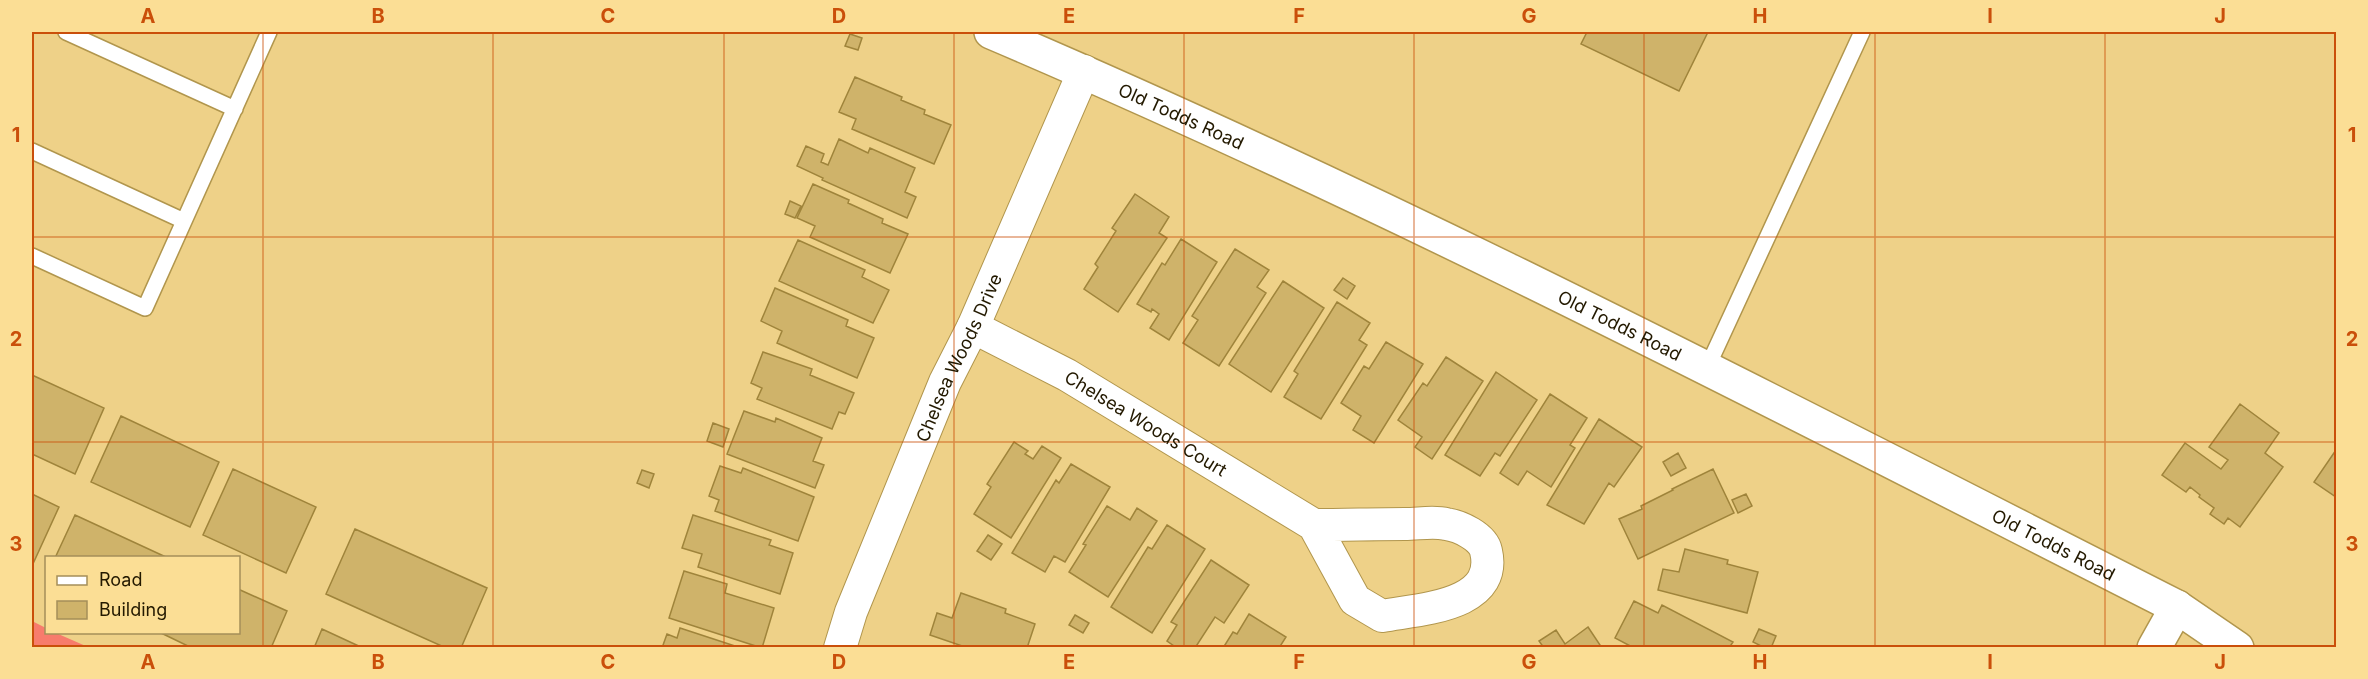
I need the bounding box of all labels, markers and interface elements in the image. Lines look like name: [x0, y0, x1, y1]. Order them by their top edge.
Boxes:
text: A: [141, 4, 156, 28]
text: B: [371, 4, 385, 28]
text: C: [601, 4, 615, 28]
text: D: [832, 4, 846, 28]
text: E: [1063, 4, 1075, 28]
text: F: [1293, 4, 1305, 28]
text: G: [1521, 4, 1537, 28]
text: H: [1753, 4, 1767, 28]
text: I: [1987, 4, 1993, 28]
text: J: [2214, 4, 2226, 28]
street label: Old Todds Road: [1115, 78, 1247, 153]
text: 1: [12, 123, 20, 147]
text: 1: [2348, 123, 2356, 147]
street label: Chelsea Woods Drive: [911, 270, 1006, 445]
street label: Old Todds Road: [1555, 286, 1685, 365]
text: 2: [10, 327, 22, 351]
text: 2: [2346, 327, 2358, 351]
street label: Chelsea Woods Court: [1061, 366, 1231, 480]
street label: Old Todds Road: [1989, 504, 2119, 584]
text: 3: [10, 532, 22, 556]
text: 3: [2346, 532, 2358, 556]
legend: [45, 556, 240, 634]
text: Road: [99, 569, 142, 590]
text: Building: [99, 599, 167, 620]
text: A: [141, 650, 156, 674]
text: B: [371, 650, 385, 674]
text: C: [601, 650, 615, 674]
text: D: [832, 650, 846, 674]
text: E: [1063, 650, 1075, 674]
text: F: [1293, 650, 1305, 674]
text: G: [1521, 650, 1537, 674]
text: H: [1753, 650, 1767, 674]
text: I: [1987, 650, 1993, 674]
text: J: [2214, 650, 2226, 674]

